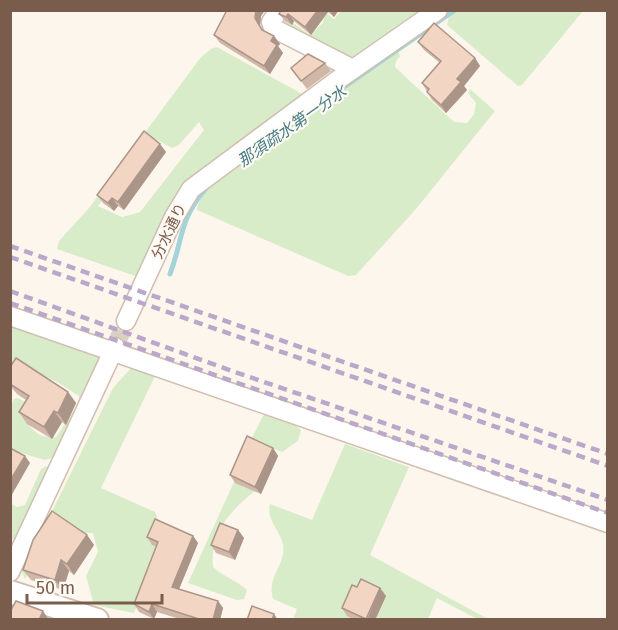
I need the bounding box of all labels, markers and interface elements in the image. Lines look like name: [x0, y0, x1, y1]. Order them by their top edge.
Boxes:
water label: 那須疏水第一分水: [234, 80, 352, 170]
street label: 分水通り: [148, 200, 190, 262]
scale bar: [27, 567, 162, 605]
text: 50 m: [36, 577, 75, 599]

